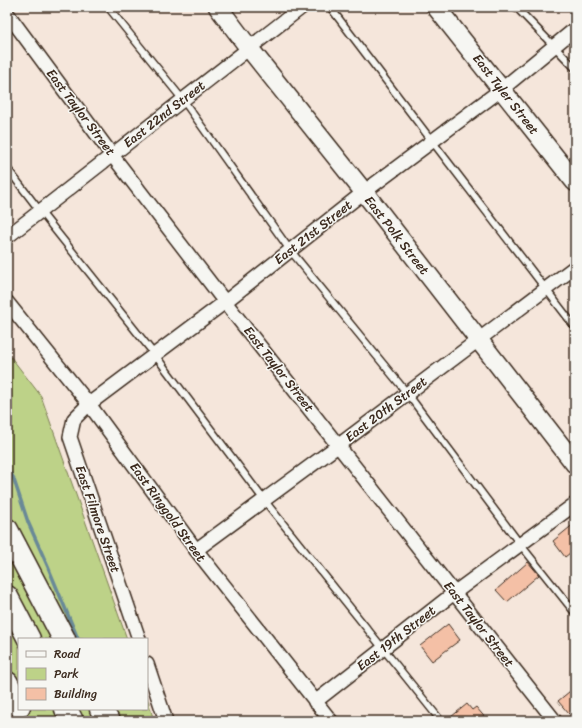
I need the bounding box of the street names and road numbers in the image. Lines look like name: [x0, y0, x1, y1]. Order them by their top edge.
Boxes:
street label: East Tyler Street: [467, 48, 545, 140]
street label: East Taylor Street: [40, 63, 122, 161]
street label: East 22nd Street: [118, 74, 210, 154]
street label: East Polk Street: [359, 190, 436, 280]
street label: East 21st Street: [269, 194, 358, 270]
street label: East Taylor Street: [238, 321, 320, 418]
street label: East 20th Street: [340, 370, 432, 448]
street label: East Ringgold Street: [124, 457, 212, 567]
street label: East Filmore Street: [69, 462, 127, 576]
street label: East Taylor Street: [438, 576, 520, 673]
street label: East 19th Street: [351, 599, 441, 677]

